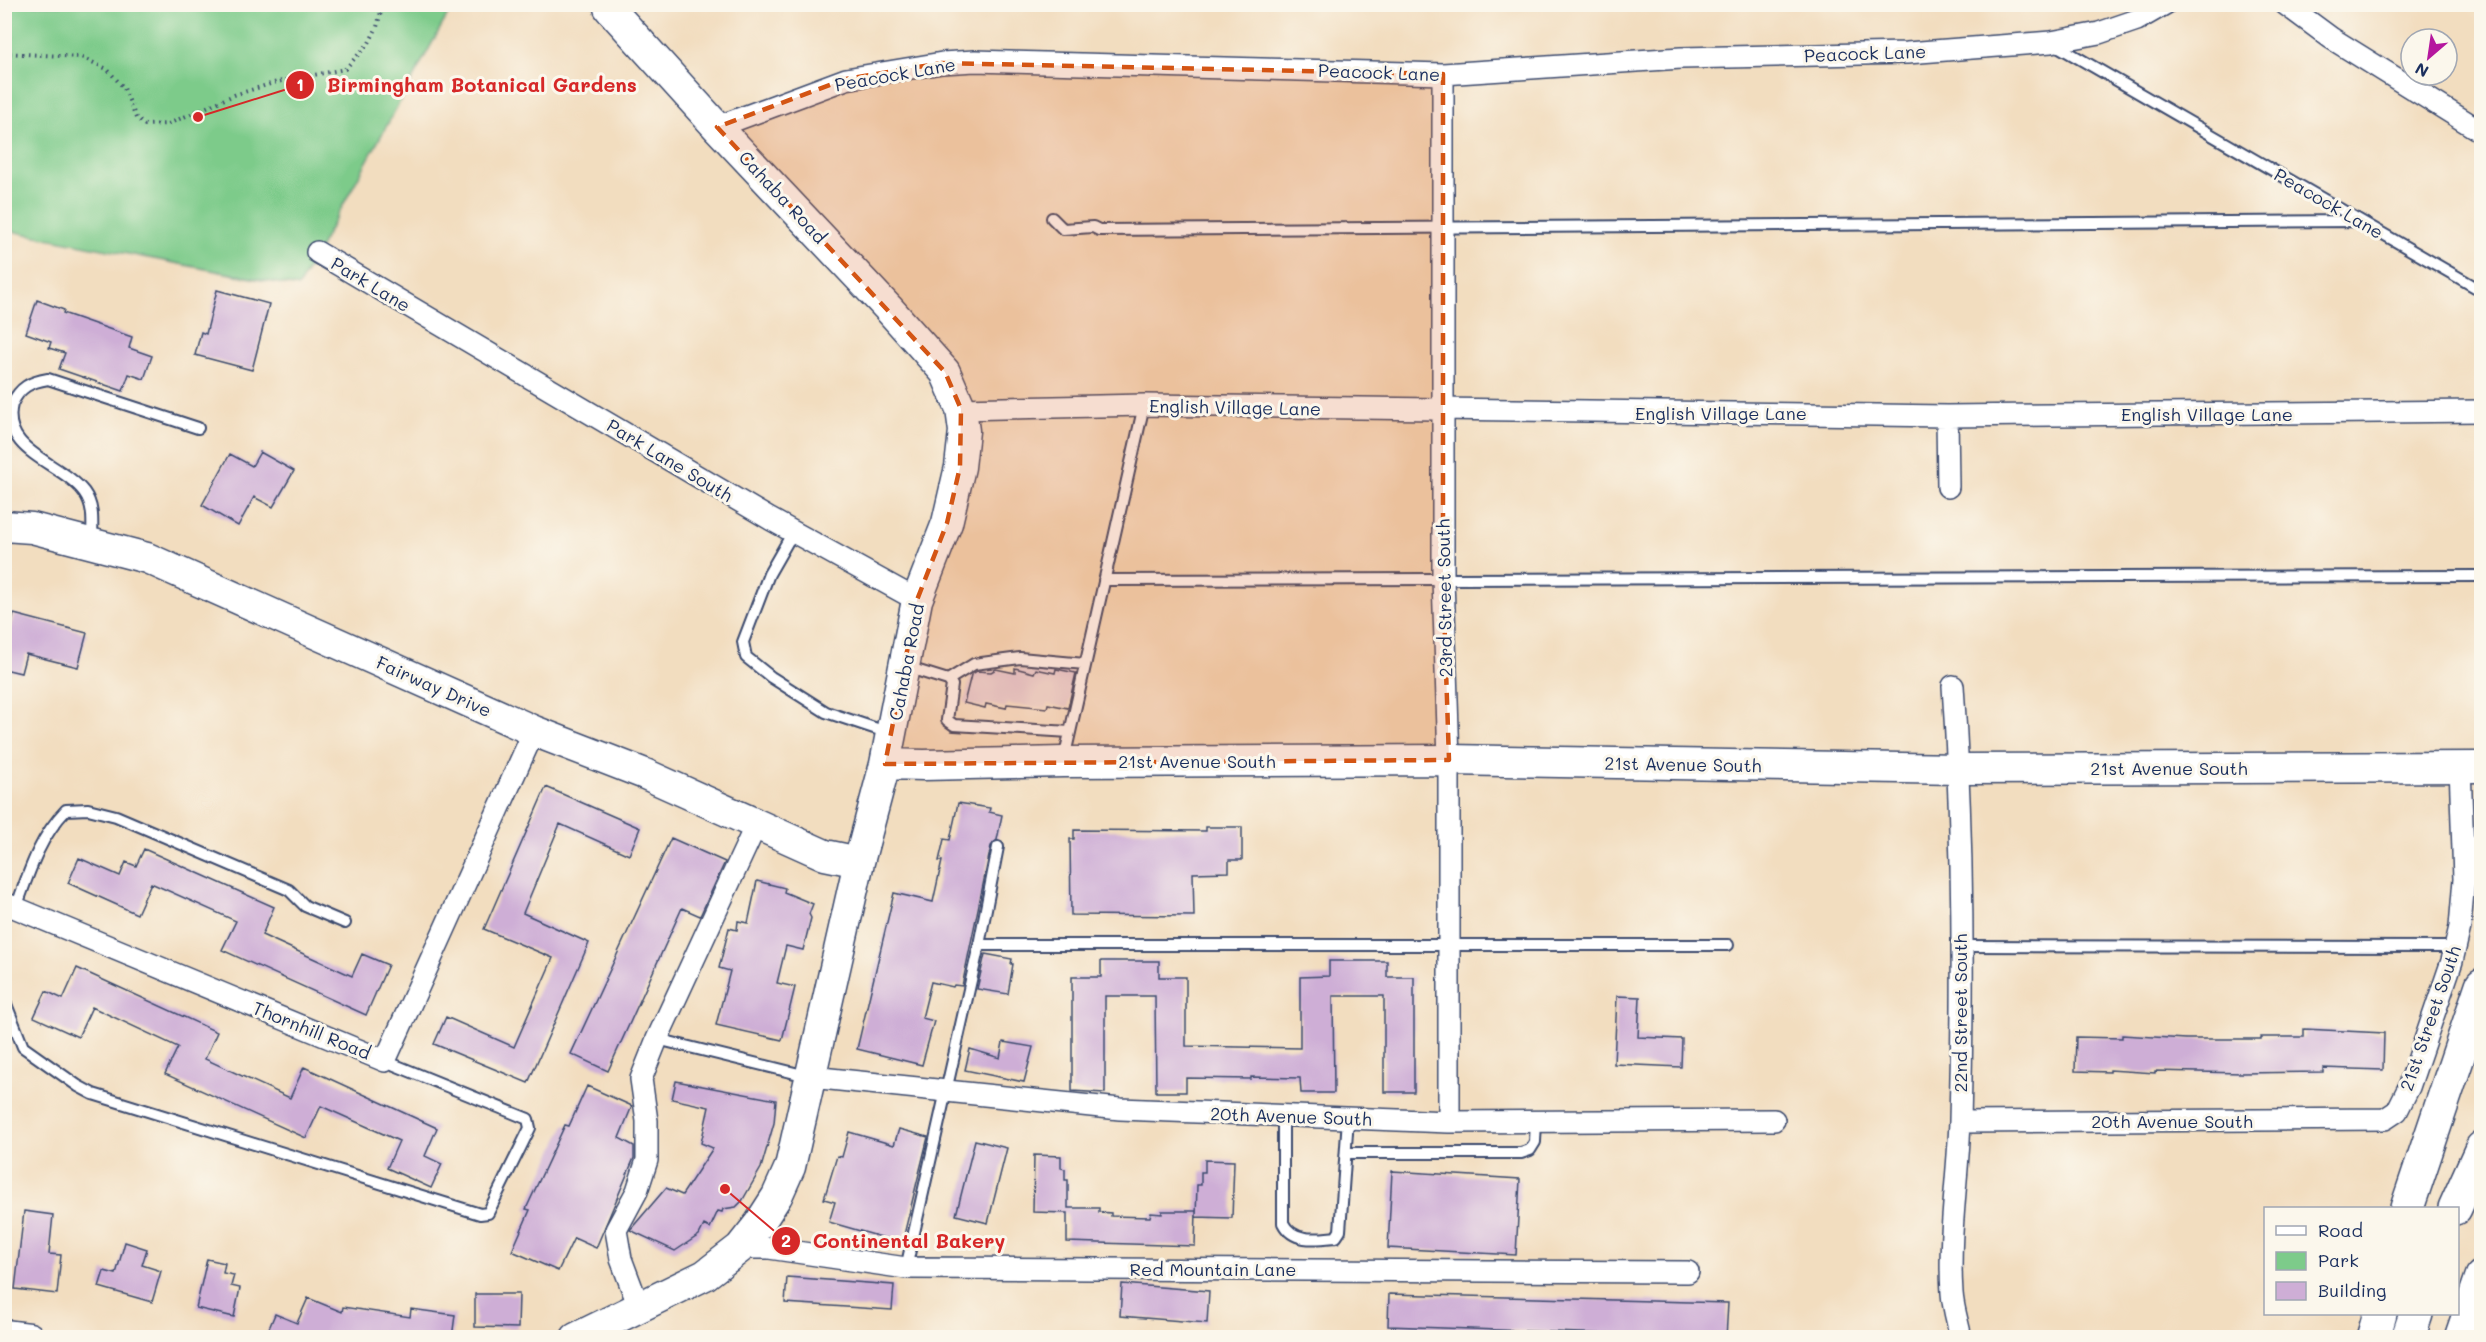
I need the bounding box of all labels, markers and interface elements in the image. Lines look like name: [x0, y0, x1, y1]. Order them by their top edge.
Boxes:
north arrow: [2399, 27, 2459, 87]
street label: Peacock Lane: [1803, 39, 1927, 67]
street label: Peacock Lane: [833, 52, 957, 96]
street label: Peacock Lane: [1317, 58, 1441, 86]
text: N: [2411, 58, 2432, 83]
callout: Birmingham Botanical Gardens: [285, 66, 648, 104]
text: Birmingham Botanical Gardens: [327, 71, 637, 97]
text: 1: [296, 72, 304, 96]
street label: Cahaba Road: [734, 145, 832, 249]
street label: Peacock Lane: [2270, 162, 2388, 244]
street label: Park Lane: [327, 251, 415, 317]
street label: English Village Lane: [1149, 394, 1321, 420]
street label: English Village Lane: [1635, 401, 1807, 425]
street label: English Village Lane: [2121, 402, 2293, 426]
street label: Park Lane South: [603, 413, 737, 507]
street label: 23rd Street South: [1431, 519, 1457, 677]
street label: Cahaba Road: [883, 601, 929, 723]
street label: Fairway Drive: [373, 650, 495, 722]
street label: 21st Avenue South: [1118, 749, 1276, 773]
street label: 21st Avenue South: [1604, 751, 1762, 777]
street label: 21st Avenue South: [2090, 756, 2248, 780]
street label: 22nd Street South: [1948, 934, 1972, 1092]
street label: 21st Street South: [2394, 942, 2466, 1094]
street label: Thornhill Road: [249, 995, 375, 1065]
street label: 20th Avenue South: [1210, 1101, 1372, 1131]
street label: 20th Avenue South: [2091, 1109, 2253, 1133]
legend: [2264, 1207, 2459, 1315]
text: Road: [2318, 1218, 2363, 1242]
callout: Continental Bakery: [771, 1222, 1017, 1260]
text: Continental Bakery: [813, 1227, 1005, 1253]
text: 2: [781, 1228, 791, 1252]
text: Park: [2318, 1248, 2359, 1272]
street label: Red Mountain Lane: [1130, 1257, 1296, 1281]
text: Building: [2318, 1278, 2386, 1302]

